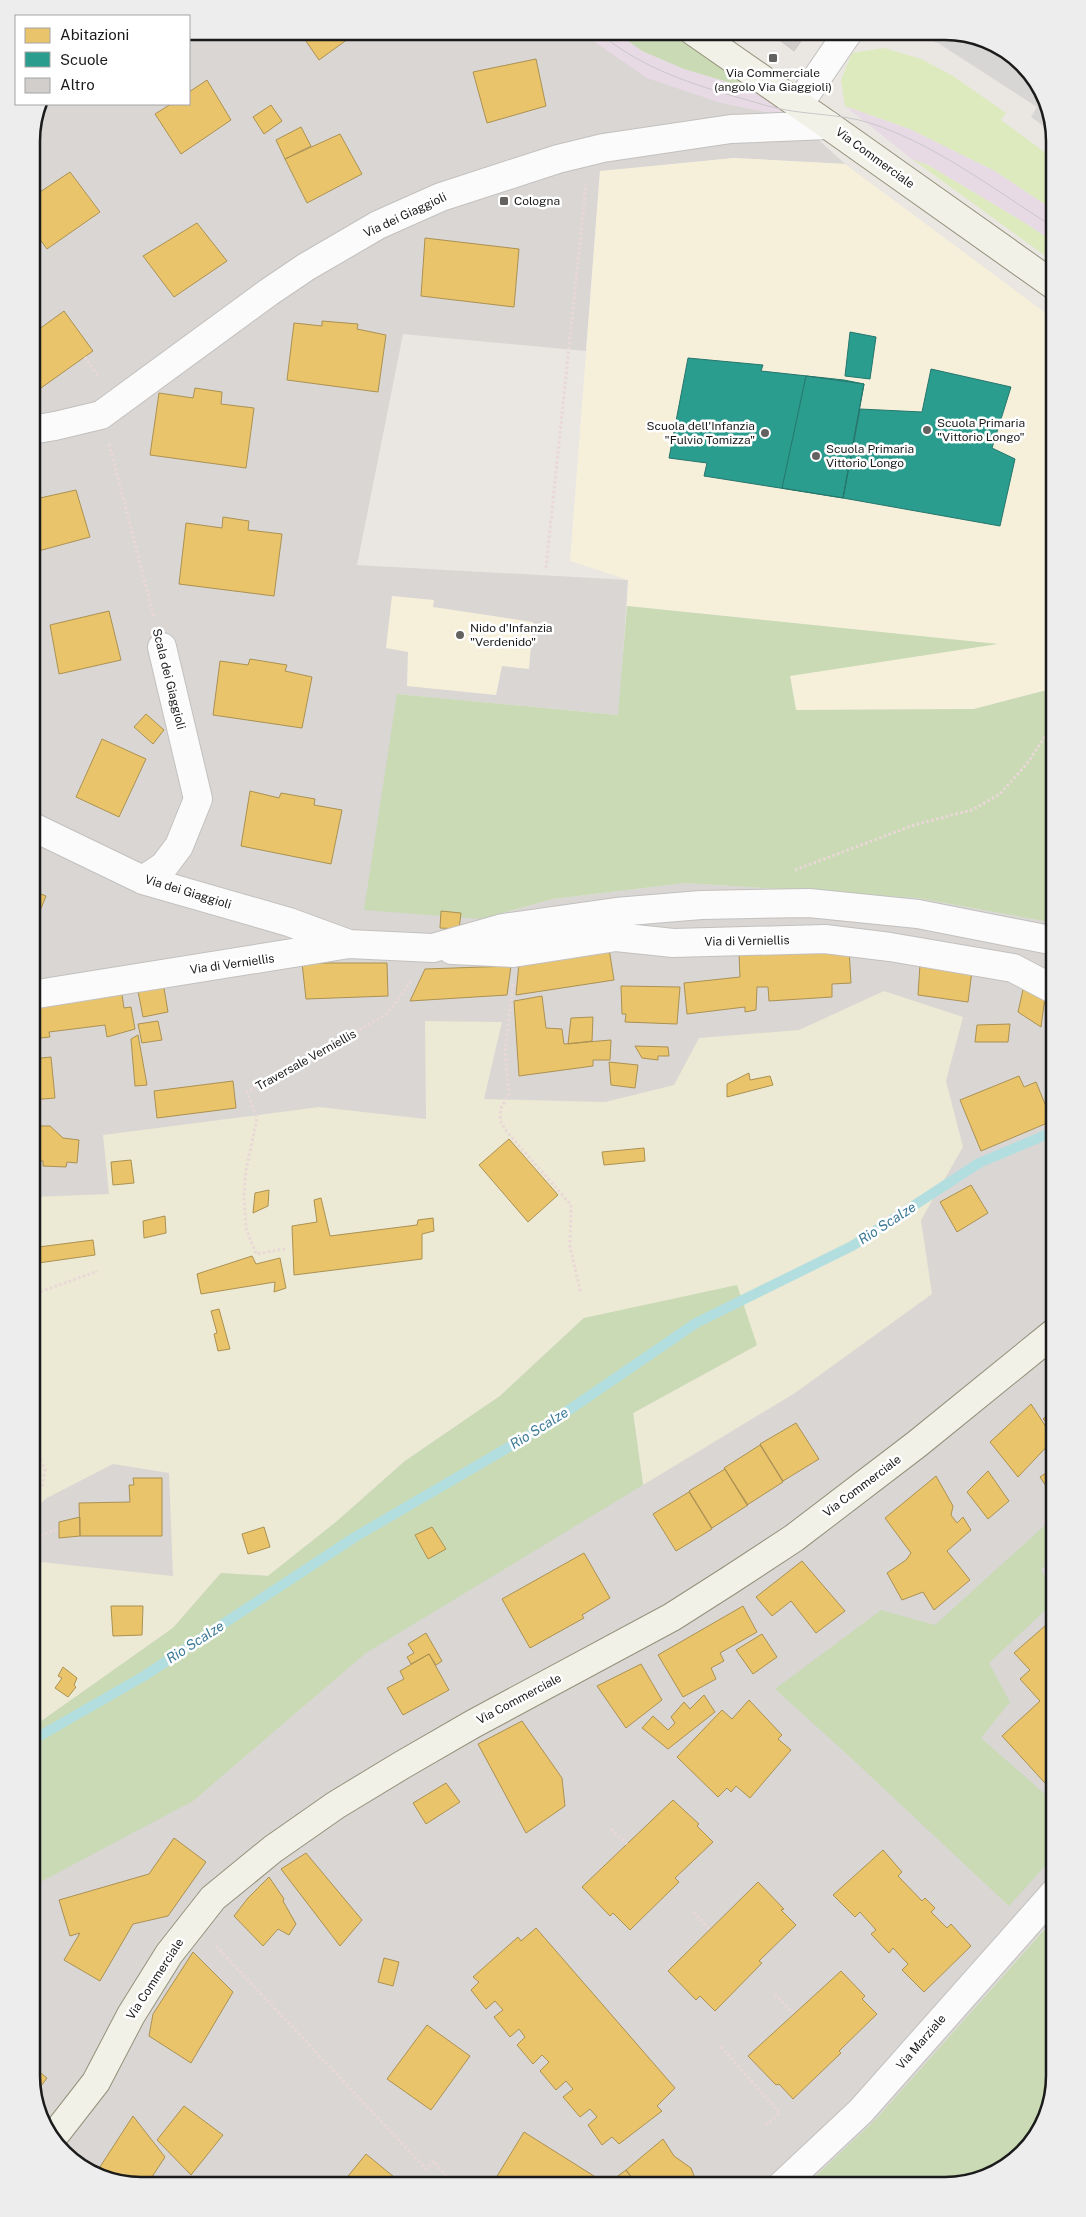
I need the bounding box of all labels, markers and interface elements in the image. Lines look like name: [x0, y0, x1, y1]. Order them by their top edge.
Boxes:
legend: [15, 15, 190, 105]
text: Abitazioni: [60, 26, 129, 43]
text: Scuole: [60, 51, 108, 68]
marker: Via Commerciale (angolo Via Giaggioli): [767, 52, 779, 64]
place label: Via Commerciale (angolo Via Giaggioli): [714, 66, 832, 94]
text: Altro: [60, 76, 95, 93]
street label: Via Commerciale: [833, 125, 917, 191]
street label: Via dei Giaggioli: [361, 190, 449, 240]
place label: Cologna: [514, 194, 560, 208]
marker: Cologna: [498, 195, 510, 207]
place label: Scuola Primaria "Vittorio Longo": [937, 416, 1025, 444]
place label: Scuola dell'Infanzia "Fulvio Tomizza": [646, 419, 755, 447]
marker: Scuola Primaria "Vittorio Longo": [921, 424, 933, 436]
marker: Scuola dell'Infanzia "Fulvio Tomizza": [759, 427, 771, 439]
place label: Scuola Primaria Vittorio Longo: [826, 442, 914, 470]
marker: Scuola Primaria Vittorio Longo: [810, 450, 822, 462]
place label: Nido d'Infanzia "Verdenido": [470, 621, 553, 649]
street label: Scala dei Giaggioli: [150, 627, 188, 731]
marker: Nido d'Infanzia "Verdenido": [454, 629, 466, 641]
street label: Via dei Giaggioli: [143, 872, 233, 912]
street label: Via di Verniellis: [704, 933, 790, 949]
street label: Via di Verniellis: [189, 951, 275, 977]
street label: Traversale Verniellis: [254, 1027, 358, 1093]
water label: Rio Scalze: [855, 1198, 919, 1248]
water label: Rio Scalze: [507, 1404, 571, 1452]
street label: Via Commerciale: [820, 1452, 904, 1520]
water label: Rio Scalze: [163, 1617, 227, 1667]
street label: Via Commerciale: [474, 1671, 564, 1727]
street label: Via Commerciale: [124, 1936, 187, 2022]
street label: Via Marziale: [893, 2012, 949, 2072]

